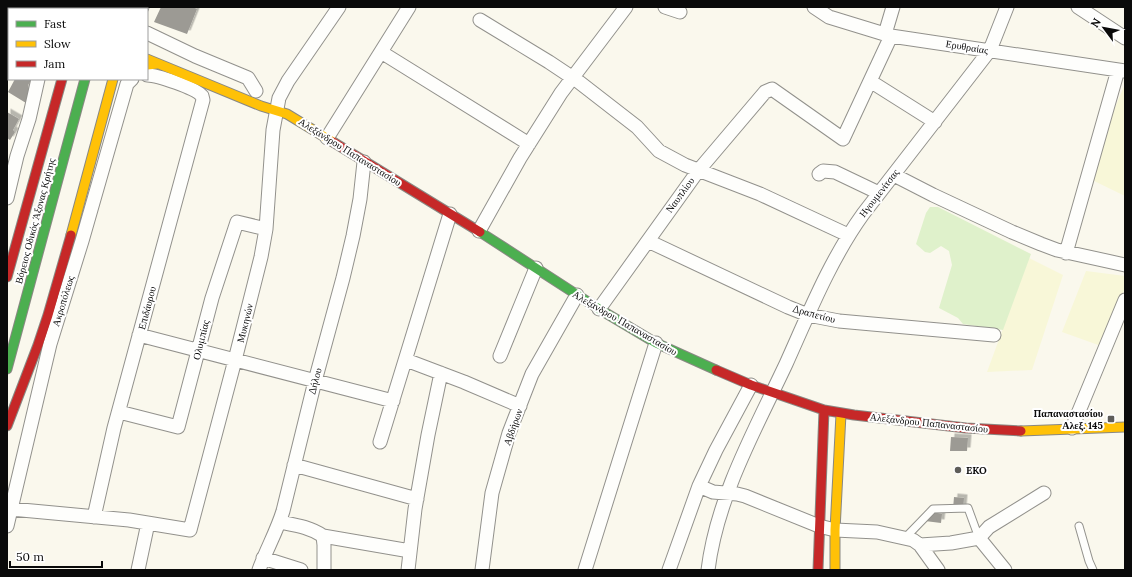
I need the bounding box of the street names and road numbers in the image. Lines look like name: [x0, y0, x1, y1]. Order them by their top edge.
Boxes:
street label: Ερυθραίας: [945, 37, 989, 57]
street label: Αλεξάνδρου Παπαναστασίου: [296, 115, 404, 189]
street label: Βόρειος Οδικός Άξονας Κρήτης: [12, 157, 58, 285]
street label: Ηγουμενίτσας: [856, 166, 902, 220]
street label: Ναυπλίου: [663, 175, 697, 215]
street label: Ακροπόλεως: [49, 274, 77, 328]
street label: Επιδάυρου: [135, 285, 159, 331]
street label: Αλεξάνδρου Παπαναστασίου: [570, 288, 680, 358]
street label: Μυκηνών: [234, 302, 256, 344]
street label: Δραπετίου: [791, 302, 837, 326]
street label: Ολυμπίας: [190, 319, 212, 361]
street label: Δήλου: [305, 366, 325, 396]
street label: Αβδήρων: [500, 406, 526, 447]
street label: Αλεξάνδρου Παπαναστασίου: [869, 410, 989, 436]

